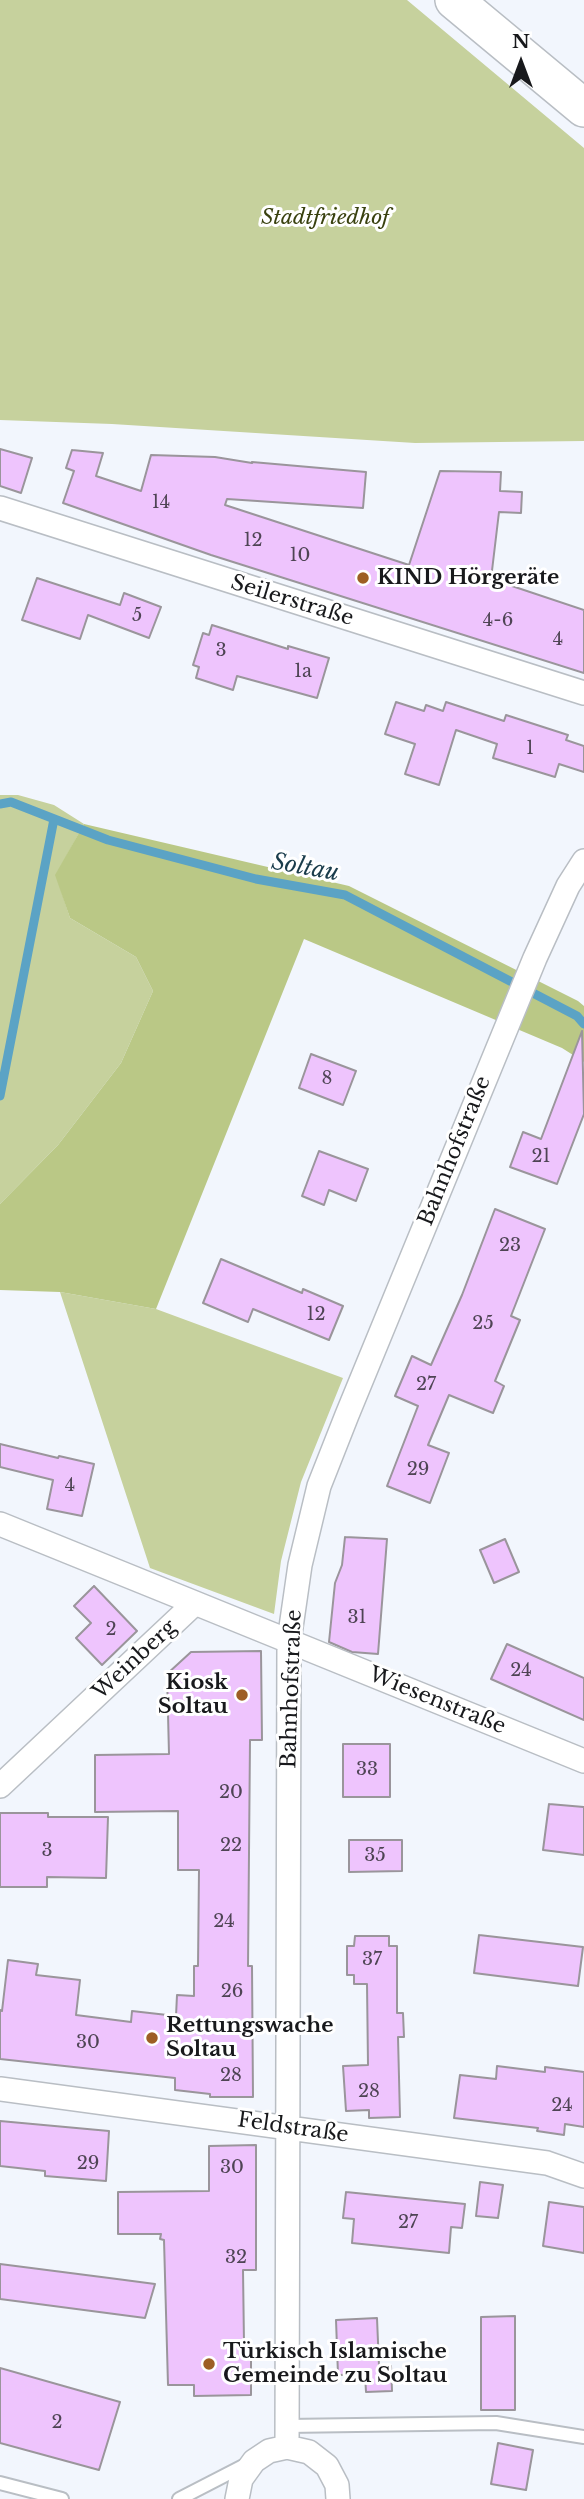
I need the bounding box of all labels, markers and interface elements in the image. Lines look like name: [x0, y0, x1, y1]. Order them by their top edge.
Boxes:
north arrow: [486, 28, 556, 98]
text: N: [512, 30, 530, 53]
park label: Stadtfriedhof: [261, 205, 389, 231]
house number: 14: [152, 492, 170, 514]
house number: 12: [243, 530, 263, 552]
house number: 10: [290, 545, 310, 567]
place label: KIND Hörgeräte: [377, 565, 559, 591]
street label: Seilerstraße: [228, 570, 356, 632]
marker: KIND Hörgeräte: [355, 570, 371, 586]
house number: 5: [132, 605, 142, 627]
house number: 4-6: [483, 610, 513, 632]
house number: 4: [553, 629, 563, 651]
house number: 3: [215, 640, 227, 662]
house number: 1a: [294, 661, 312, 683]
house number: 1: [526, 738, 534, 760]
water label: Soltau: [269, 849, 341, 887]
house number: 8: [322, 1068, 332, 1090]
street label: Bahnhofstraße: [414, 1073, 496, 1229]
house number: 21: [531, 1146, 551, 1168]
house number: 23: [499, 1235, 521, 1257]
house number: 12: [306, 1304, 326, 1326]
house number: 25: [472, 1313, 494, 1335]
house number: 27: [416, 1374, 436, 1396]
house number: 29: [407, 1459, 429, 1481]
house number: 4: [65, 1475, 75, 1497]
house number: 31: [347, 1607, 367, 1629]
street label: Bahnhofstraße: [277, 1609, 307, 1769]
street label: Weinberg: [88, 1615, 182, 1705]
house number: 2: [105, 1619, 117, 1641]
house number: 24: [510, 1660, 532, 1682]
street label: Wiesenstraße: [365, 1662, 509, 1740]
place label: Kiosk Soltau: [158, 1670, 228, 1720]
marker: Kiosk Soltau: [234, 1687, 250, 1703]
house number: 33: [356, 1759, 378, 1781]
house number: 20: [219, 1782, 243, 1804]
house number: 22: [220, 1835, 242, 1857]
house number: 3: [41, 1840, 53, 1862]
house number: 35: [364, 1845, 386, 1867]
house number: 24: [213, 1911, 235, 1933]
house number: 37: [362, 1949, 382, 1971]
house number: 26: [221, 1981, 243, 2003]
place label: Rettungswache Soltau: [166, 2013, 333, 2063]
marker: Rettungswache Soltau: [144, 2030, 160, 2046]
house number: 30: [76, 2032, 100, 2054]
house number: 28: [220, 2065, 242, 2087]
house number: 28: [358, 2081, 380, 2103]
house number: 24: [551, 2095, 573, 2117]
street label: Feldstraße: [236, 2108, 350, 2148]
house number: 29: [77, 2153, 99, 2175]
house number: 30: [220, 2157, 244, 2179]
house number: 27: [398, 2212, 418, 2234]
house number: 32: [225, 2247, 247, 2269]
place label: Türkisch Islamische Gemeinde zu Soltau: [223, 2339, 447, 2389]
marker: Türkisch Islamische Gemeinde zu Soltau: [201, 2356, 217, 2372]
house number: 2: [51, 2412, 63, 2434]

